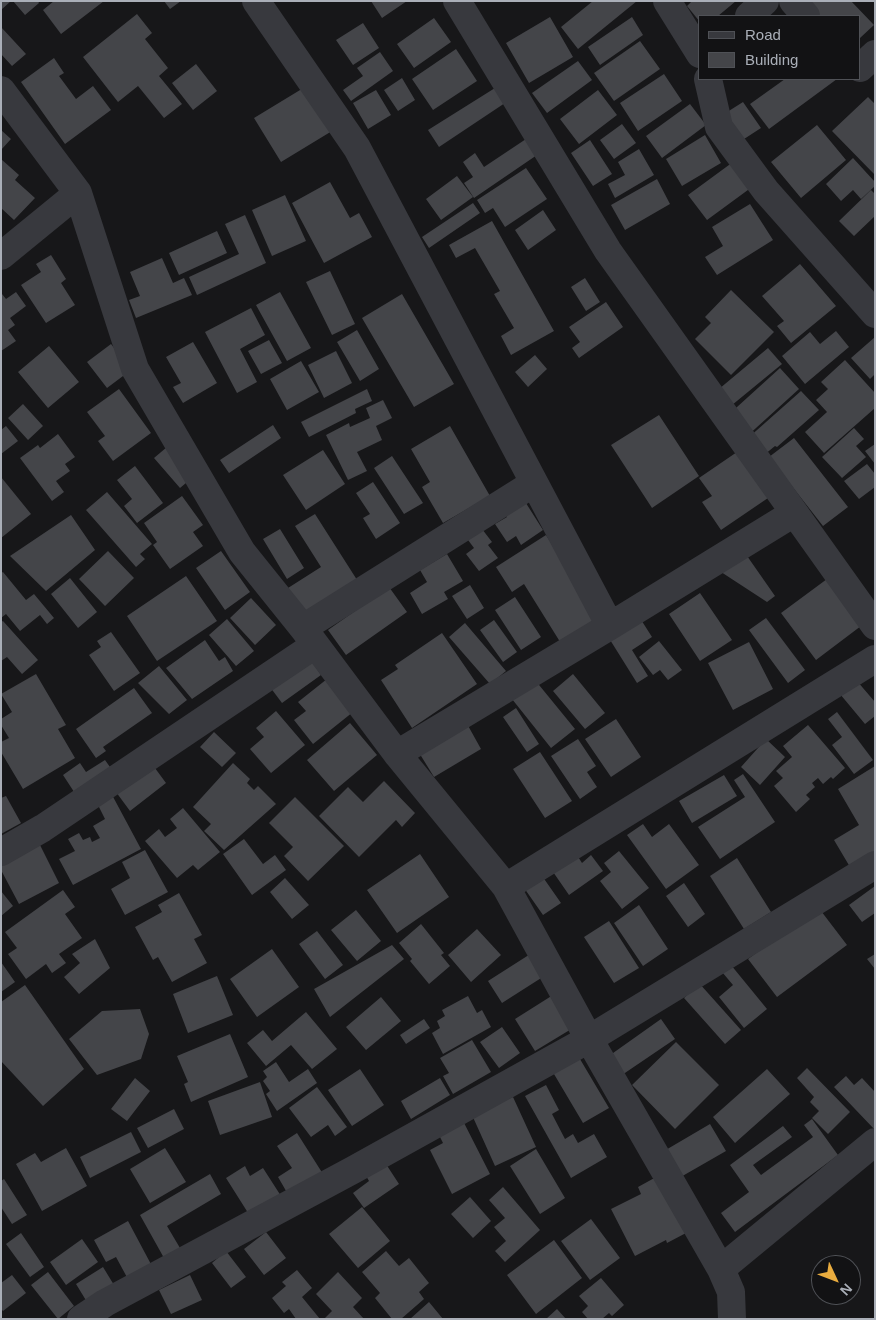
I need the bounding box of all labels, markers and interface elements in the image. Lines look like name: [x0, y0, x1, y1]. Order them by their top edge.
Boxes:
legend: [698, 15, 861, 80]
text: Road: [745, 26, 781, 43]
text: Building: [745, 51, 798, 68]
north arrow: [811, 1255, 861, 1305]
text: N: [837, 1280, 856, 1299]

